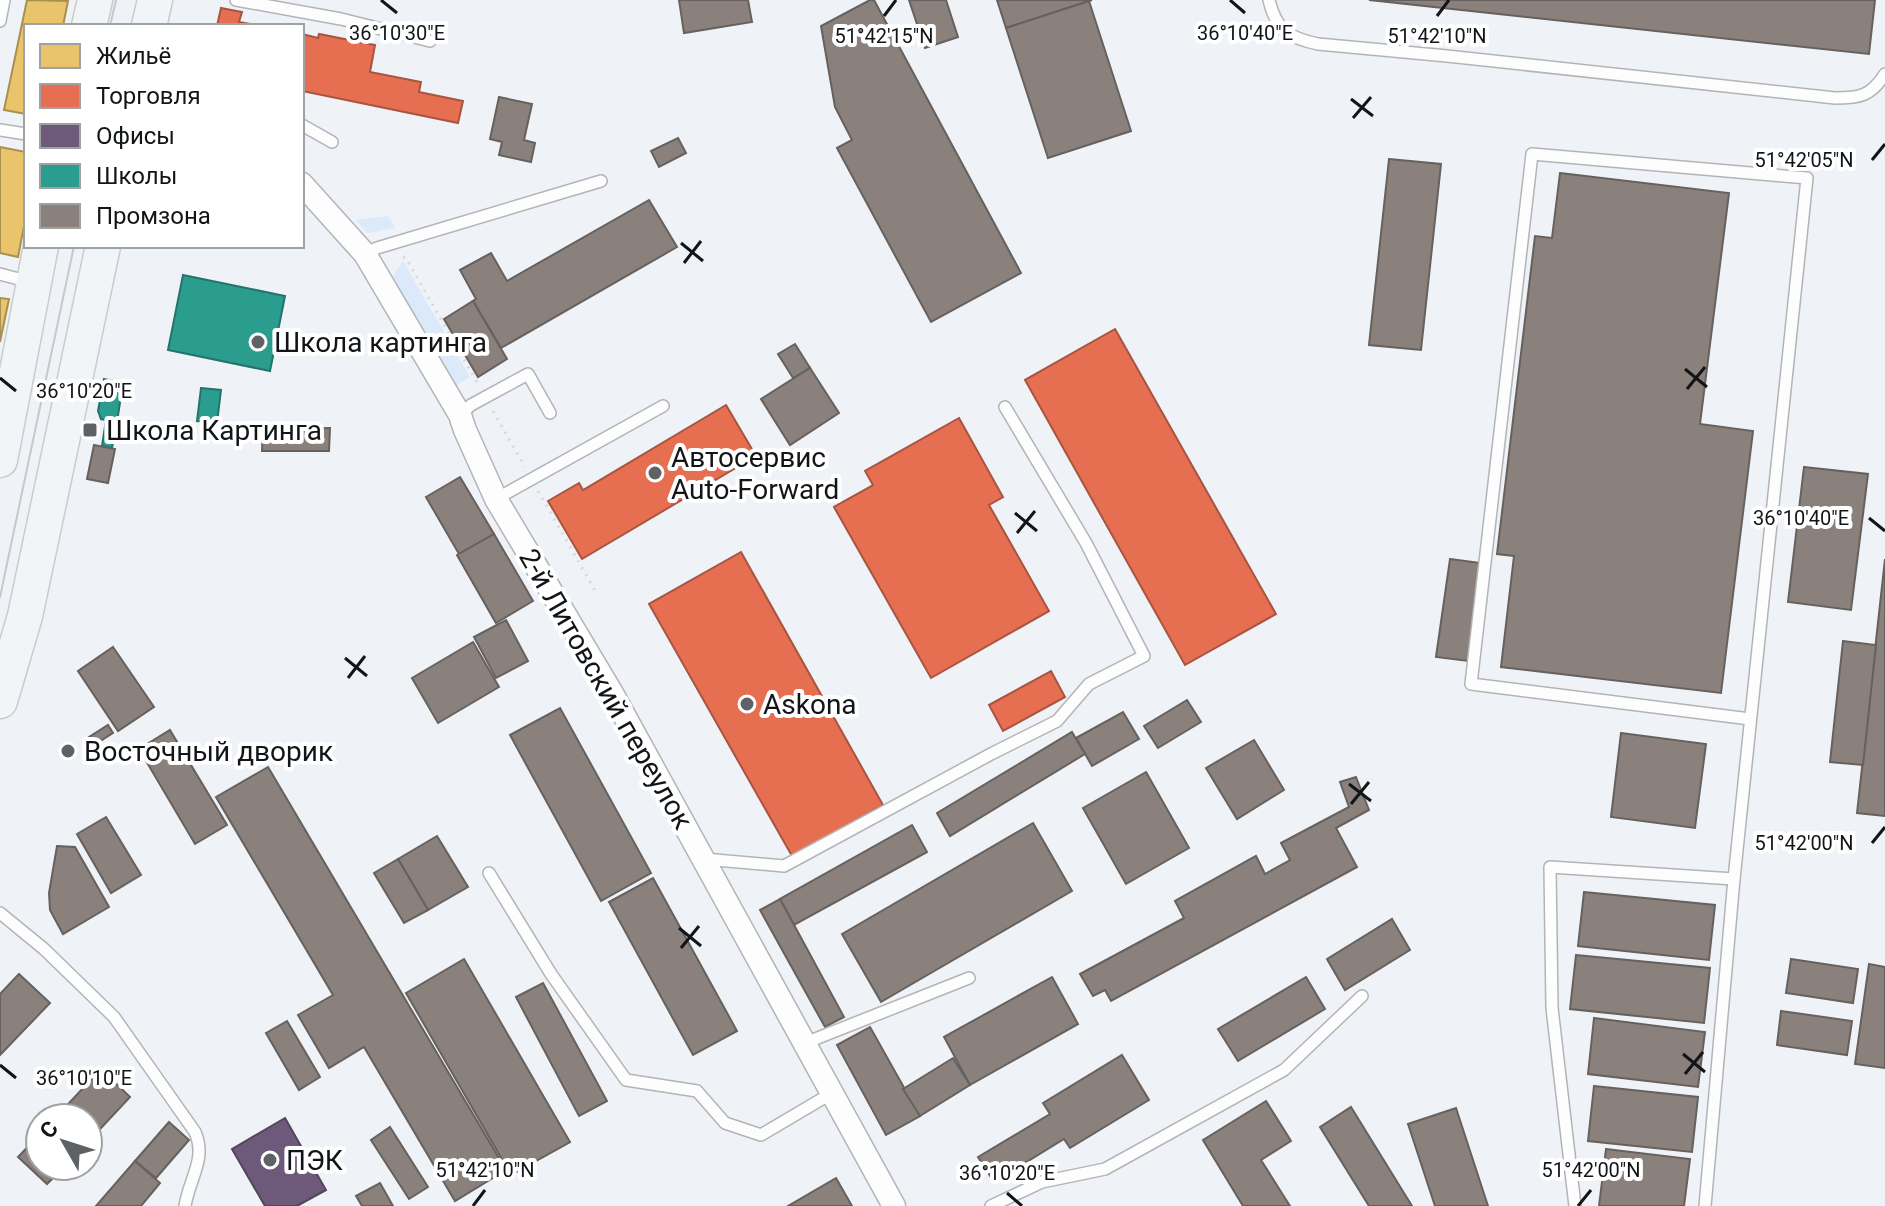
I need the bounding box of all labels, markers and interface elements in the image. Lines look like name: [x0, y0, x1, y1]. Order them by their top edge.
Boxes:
text: 36°10'30"E: [349, 21, 445, 45]
text: 36°10'40"E: [1197, 21, 1293, 45]
legend: [24, 24, 304, 248]
text: 51°42'15"N: [834, 24, 934, 48]
text: 51°42'10"N: [1387, 24, 1487, 48]
text: Жильё: [96, 42, 171, 70]
text: Торговля: [96, 82, 201, 110]
text: Офисы: [96, 122, 175, 150]
text: 51°42'05"N: [1754, 148, 1854, 172]
text: Школы: [96, 162, 177, 190]
text: Промзона: [96, 202, 211, 230]
place label: Школа картинга: [274, 326, 487, 359]
marker: Школа картинга: [249, 333, 267, 351]
text: 36°10'20"E: [36, 379, 132, 403]
place label: Школа Картинга: [106, 414, 322, 447]
marker: Школа Картинга: [81, 421, 99, 439]
place label: Автосервис Auto-Forward: [671, 441, 839, 506]
marker: Автосервис Auto-Forward: [646, 464, 664, 482]
text: 36°10'40"E: [1753, 506, 1849, 530]
street label: 2-й Литовский переулок: [512, 543, 700, 835]
place label: Askona: [763, 688, 857, 721]
marker: Askona: [738, 695, 756, 713]
place label: Восточный дворик: [84, 735, 333, 768]
marker: Восточный дворик: [59, 742, 77, 760]
text: 51°42'00"N: [1754, 831, 1854, 855]
text: 36°10'10"E: [36, 1066, 132, 1090]
north arrow: [24, 1102, 104, 1182]
text: С: [35, 1116, 63, 1143]
place label: ПЭК: [286, 1144, 343, 1177]
marker: ПЭК: [261, 1151, 279, 1169]
text: 51°42'10"N: [435, 1158, 535, 1182]
text: 51°42'00"N: [1541, 1158, 1641, 1182]
text: 36°10'20"E: [959, 1161, 1055, 1185]

